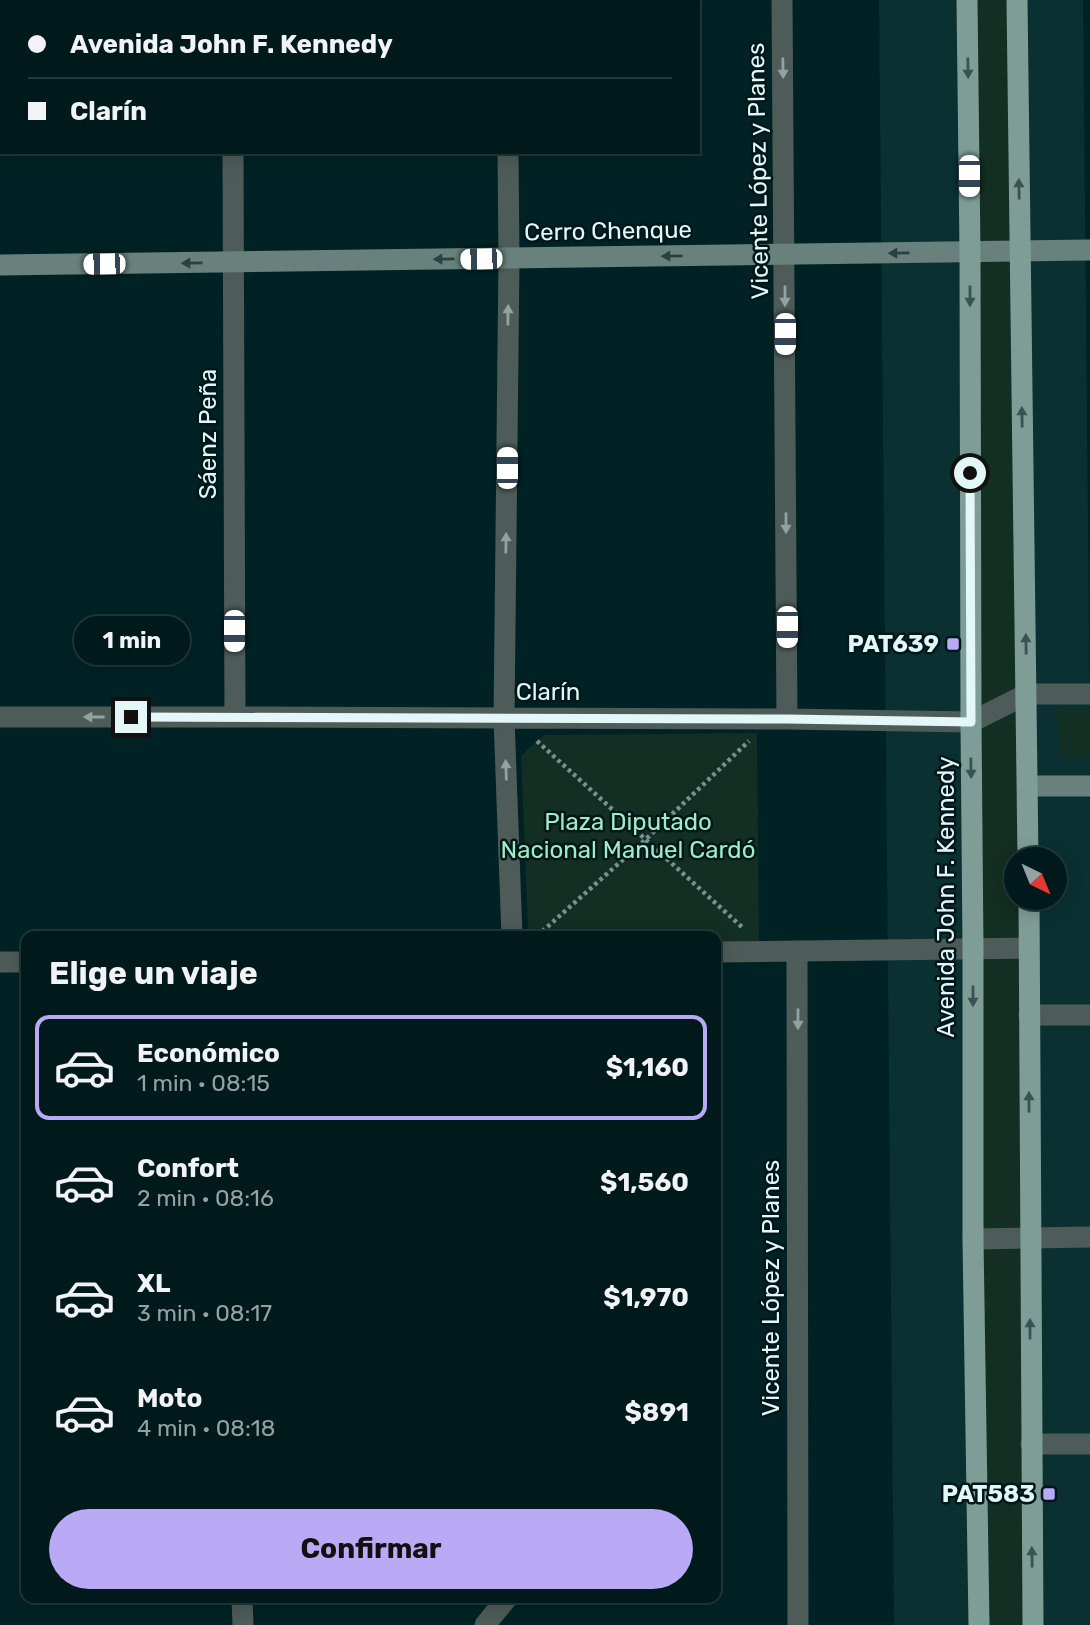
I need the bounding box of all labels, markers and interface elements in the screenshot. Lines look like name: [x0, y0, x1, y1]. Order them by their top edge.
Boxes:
text: Avenida John F. Kennedy: [70, 29, 393, 60]
street label: Vicente López y Planes: [742, 42, 774, 300]
one-way arrow: [777, 57, 789, 79]
one-way arrow: [962, 57, 974, 79]
text: Clarín: [70, 96, 147, 127]
car: [959, 155, 980, 197]
one-way arrow: [1013, 178, 1025, 200]
street label: Cerro Chenque: [524, 216, 692, 246]
one-way arrow: [888, 247, 910, 259]
car: [460, 248, 503, 270]
one-way arrow: [661, 250, 683, 262]
car: [83, 253, 126, 275]
one-way arrow: [433, 254, 455, 265]
one-way arrow: [181, 257, 203, 269]
one-way arrow: [779, 285, 791, 307]
one-way arrow: [964, 285, 976, 307]
one-way arrow: [502, 304, 514, 326]
car: [775, 313, 796, 355]
street label: Sáenz Peña: [194, 369, 222, 499]
one-way arrow: [1016, 405, 1028, 427]
car: [497, 447, 518, 489]
route start: [954, 457, 986, 489]
one-way arrow: [780, 512, 792, 534]
one-way arrow: [500, 531, 512, 553]
car: [777, 606, 798, 648]
car: [224, 610, 245, 652]
callout: 1 min: [73, 616, 189, 664]
text: 1 min: [103, 626, 161, 654]
place label: PAT639: [848, 630, 939, 658]
one-way arrow: [1020, 633, 1032, 655]
marker: PAT639: [945, 636, 961, 652]
street label: Clarín: [516, 678, 580, 706]
route end: [115, 701, 147, 733]
one-way arrow: [83, 711, 105, 723]
street label: Avenida John F. Kennedy: [932, 756, 960, 1038]
one-way arrow: [965, 757, 977, 779]
one-way arrow: [501, 759, 512, 781]
park label: Plaza Diputado Nacional Manuel Cardó: [501, 808, 755, 864]
north arrow: [1004, 847, 1068, 910]
map controls: [1004, 847, 1067, 910]
text: Elige un viaje: [49, 954, 258, 992]
one-way arrow: [967, 985, 979, 1007]
one-way arrow: [792, 1008, 804, 1030]
icon: car: [53, 1036, 116, 1099]
text: Económico: [137, 1038, 280, 1069]
text: $1,160: [606, 1052, 689, 1083]
text: 1 min · 08:15: [137, 1069, 270, 1097]
one-way arrow: [1023, 1091, 1035, 1113]
icon: car: [53, 1151, 116, 1214]
text: Confort: [137, 1153, 239, 1184]
street label: Vicente López y Planes: [757, 1160, 785, 1416]
text: $1,560: [600, 1167, 689, 1198]
text: 2 min · 08:16: [137, 1184, 274, 1212]
icon: car: [53, 1266, 116, 1329]
text: XL: [137, 1268, 170, 1299]
text: $1,970: [603, 1282, 689, 1313]
text: 3 min · 08:17: [137, 1299, 272, 1327]
one-way arrow: [1024, 1318, 1036, 1340]
icon: car: [53, 1381, 116, 1444]
text: Moto: [137, 1383, 202, 1414]
text: $891: [624, 1397, 689, 1428]
text: 4 min · 08:18: [137, 1414, 275, 1442]
place label: PAT583: [942, 1480, 1035, 1508]
marker: PAT583: [1041, 1486, 1057, 1502]
button: Confirmar: [49, 1509, 693, 1589]
one-way arrow: [1026, 1546, 1038, 1568]

